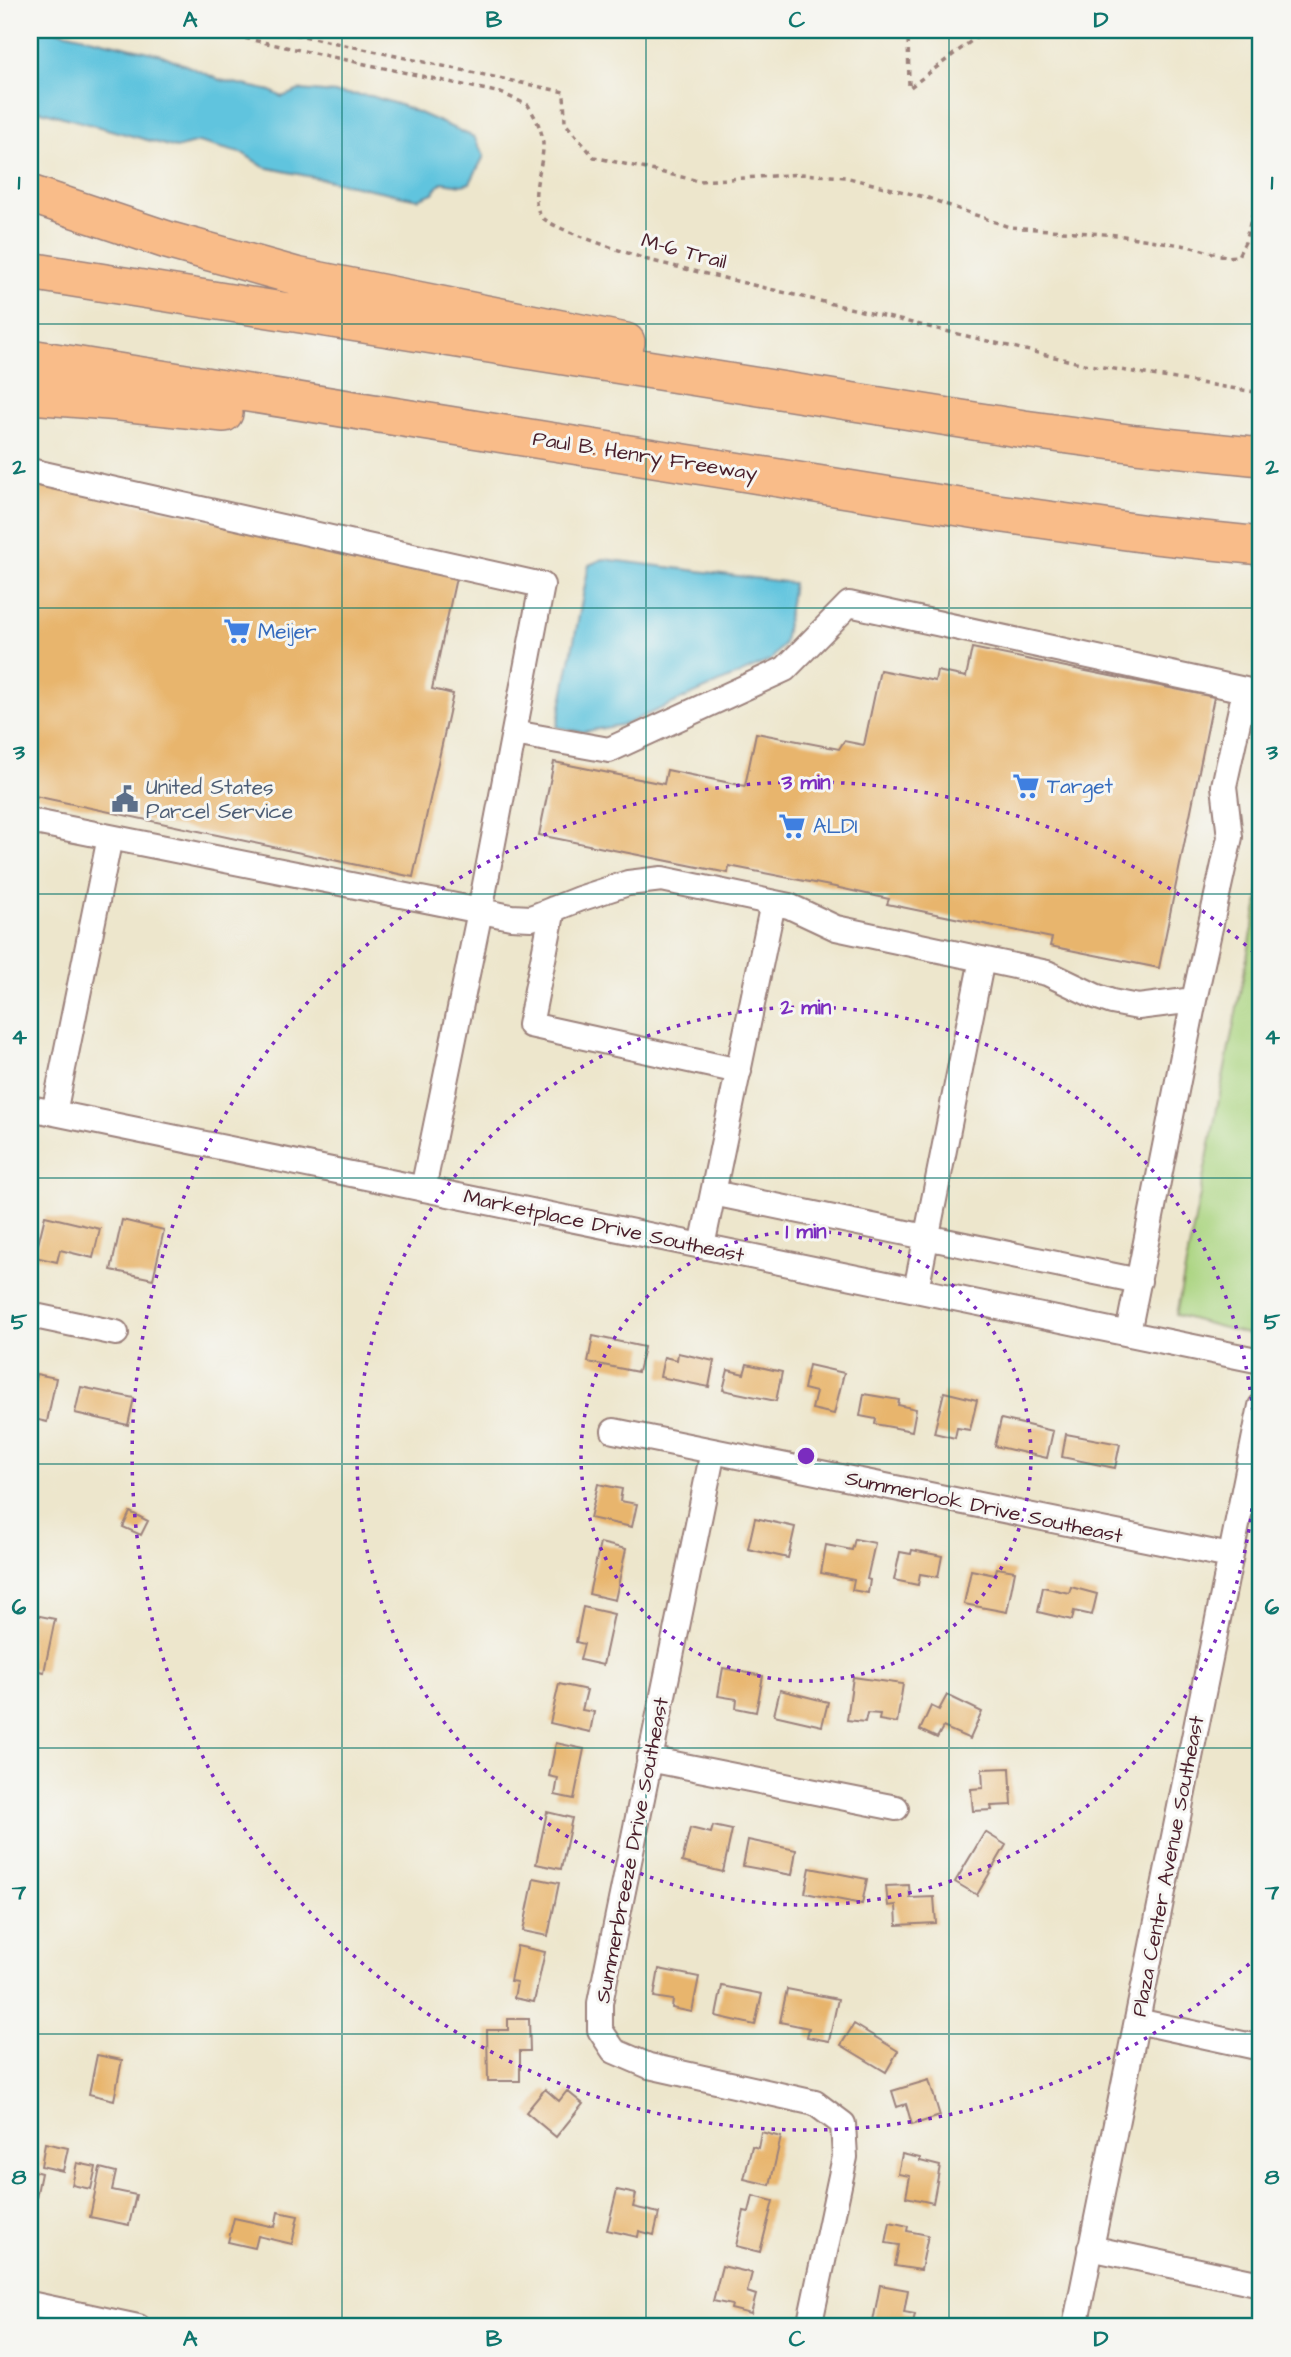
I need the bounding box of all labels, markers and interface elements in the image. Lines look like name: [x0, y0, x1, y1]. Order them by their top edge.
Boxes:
text: A: [183, 4, 198, 36]
text: B: [486, 4, 503, 36]
text: C: [789, 4, 806, 36]
text: D: [1094, 4, 1109, 36]
text: 1: [18, 166, 21, 198]
text: 1: [1271, 166, 1274, 198]
street label: M-6 Trail: [638, 226, 730, 276]
street label: Paul B. Henry Freeway: [530, 424, 760, 490]
text: 2: [11, 451, 26, 483]
text: 2: [1264, 451, 1279, 483]
supermarket icon: Meijer: [222, 616, 252, 646]
place label: Meijer: [258, 617, 317, 646]
text: 3: [12, 736, 25, 768]
text: 3: [1265, 736, 1278, 768]
text: 3 min: [780, 768, 831, 797]
supermarket icon: Target: [1011, 771, 1041, 801]
place label: Target: [1047, 772, 1114, 803]
place label: United States Parcel Service: [146, 773, 293, 826]
public building icon: United States Parcel Service: [110, 784, 140, 814]
supermarket icon: ALDI: [777, 811, 807, 841]
place label: ALDI: [813, 812, 858, 841]
text: 2 min: [780, 993, 832, 1022]
text: 4: [11, 1021, 27, 1053]
text: 4: [1264, 1021, 1280, 1053]
street label: Marketplace Drive Southeast: [461, 1182, 747, 1271]
text: 1 min: [785, 1217, 827, 1246]
text: 5: [11, 1306, 28, 1338]
text: 5: [1264, 1306, 1281, 1338]
centre of rings: [794, 1444, 818, 1468]
street label: Summerlook Drive Southeast: [843, 1463, 1126, 1551]
text: 6: [12, 1591, 27, 1623]
text: 6: [1265, 1591, 1280, 1623]
street label: Summerbreeze Drive Southeast: [588, 1694, 676, 2005]
street label: Plaza Center Avenue Southeast: [1125, 1713, 1212, 2019]
text: 7: [11, 1876, 27, 1908]
text: 7: [1264, 1876, 1280, 1908]
text: 8: [12, 2161, 27, 2193]
text: 8: [1265, 2161, 1280, 2193]
text: A: [183, 2323, 198, 2355]
text: B: [486, 2323, 503, 2355]
text: C: [789, 2323, 806, 2355]
text: D: [1094, 2323, 1109, 2355]

